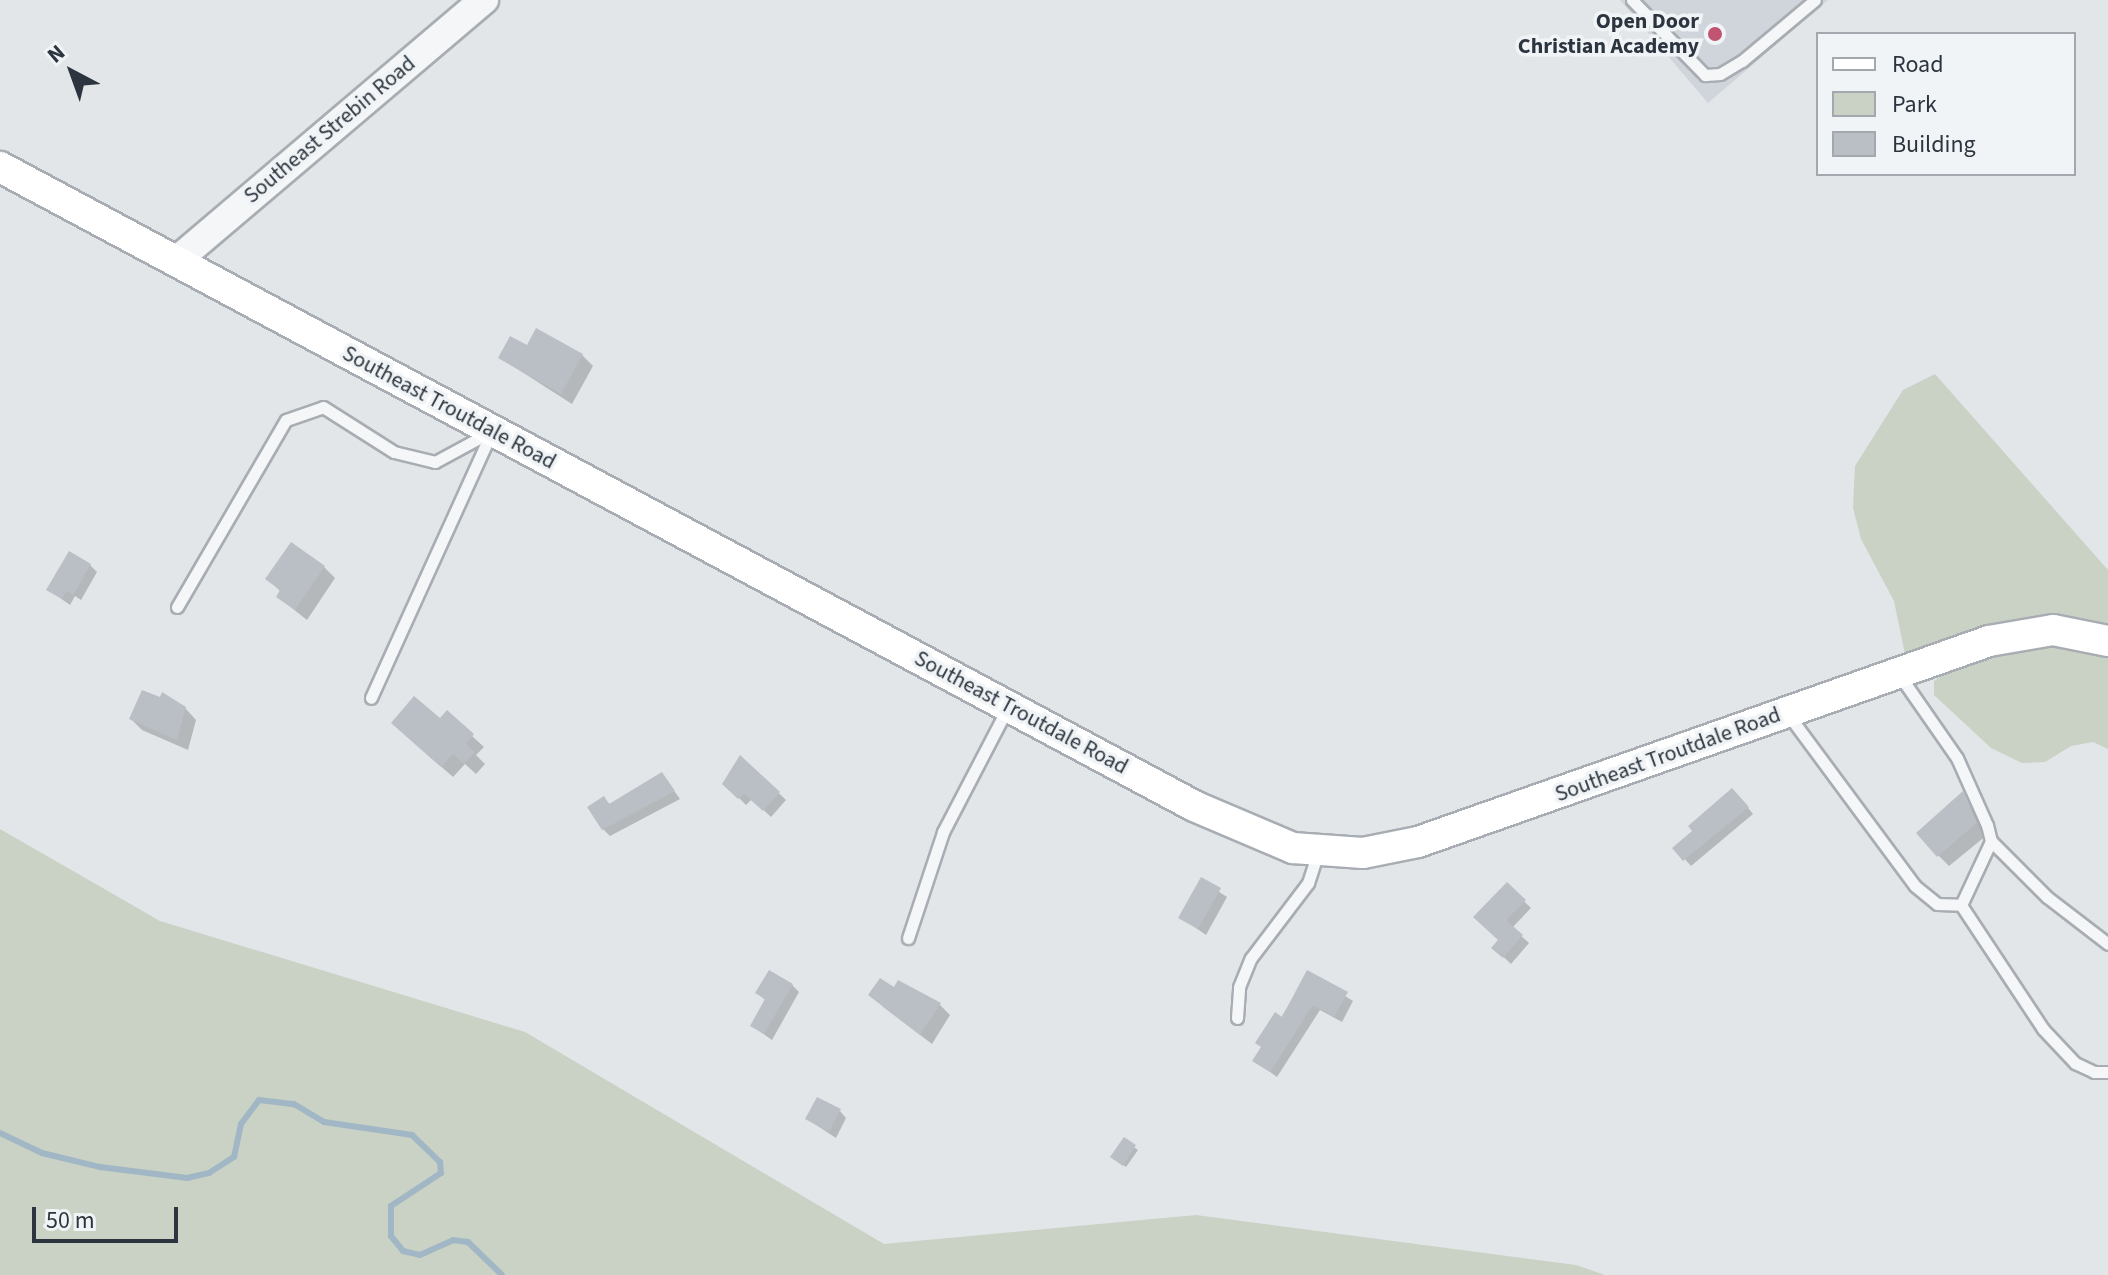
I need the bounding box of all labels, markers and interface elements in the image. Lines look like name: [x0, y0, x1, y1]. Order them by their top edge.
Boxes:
place label: Open Door Christian Academy: [1518, 8, 1699, 60]
marker: Open Door Christian Academy: [1706, 25, 1724, 43]
north arrow: [32, 32, 112, 112]
legend: [1816, 32, 2076, 176]
text: N: [40, 37, 72, 71]
text: Road: [1892, 47, 1944, 82]
street label: Southeast Strebin Road: [239, 51, 421, 209]
text: Park: [1892, 87, 1937, 122]
text: Building: [1892, 127, 1976, 162]
street label: Southeast Troutdale Road: [338, 340, 560, 476]
street label: Southeast Troutdale Road: [910, 645, 1132, 781]
street label: Southeast Troutdale Road: [1552, 702, 1784, 808]
scale bar: [36, 1191, 182, 1241]
text: 50 m: [46, 1203, 95, 1238]

